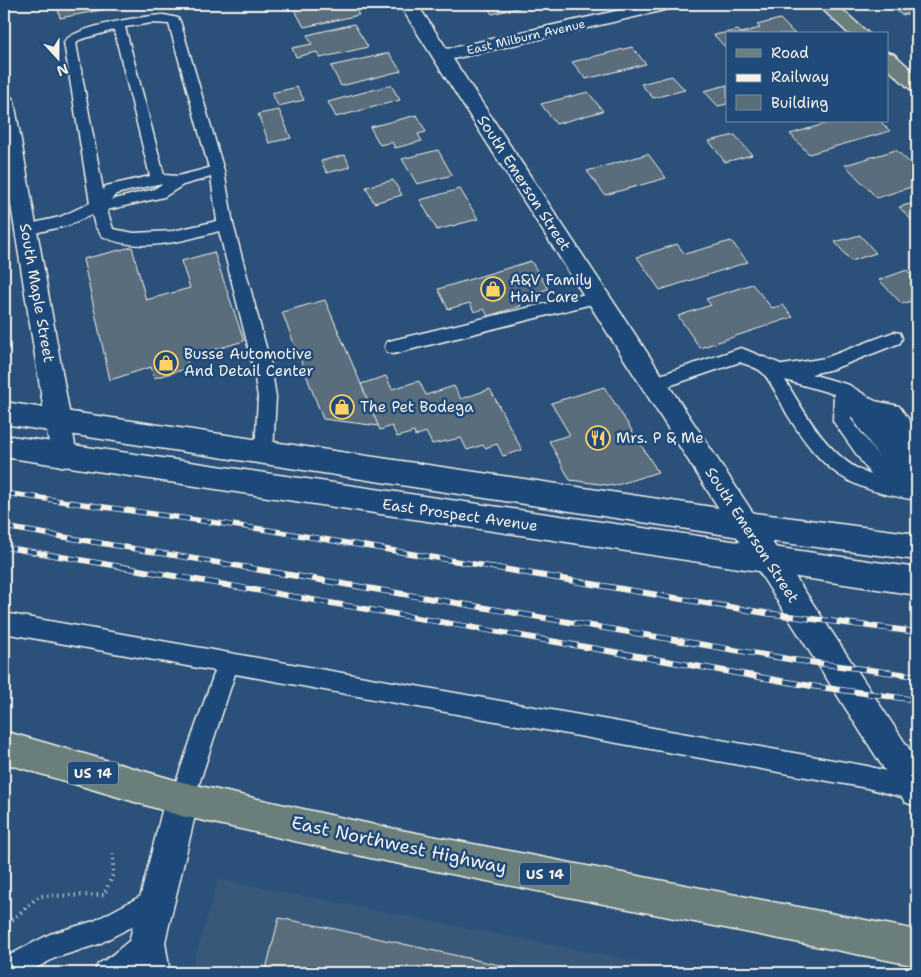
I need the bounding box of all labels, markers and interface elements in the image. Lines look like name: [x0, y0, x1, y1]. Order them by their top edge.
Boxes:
street label: East Milburn Avenue: [465, 16, 587, 58]
north arrow: [32, 32, 82, 82]
legend: [726, 32, 888, 122]
text: Road: [771, 43, 809, 63]
text: N: [54, 60, 71, 81]
text: Railway: [771, 67, 829, 87]
text: Building: [771, 93, 828, 113]
street label: South Emerson Street: [473, 111, 575, 255]
street label: South Maple Street: [15, 222, 59, 364]
place label: A&V Family Hair Care: [510, 270, 592, 307]
shop icon: A&V Family Hair Care: [480, 276, 506, 302]
place label: Busse Automotive And Detail Center: [184, 344, 314, 381]
shop icon: Busse Automotive And Detail Center: [153, 350, 179, 376]
shop icon: The Pet Bodega: [329, 394, 355, 420]
place label: The Pet Bodega: [360, 397, 474, 417]
restaurant icon: Mrs. P & Me: [585, 425, 611, 451]
place label: Mrs. P & Me: [616, 428, 704, 448]
street label: South Emerson Street: [701, 463, 803, 607]
street label: East Prospect Avenue: [381, 494, 539, 536]
road number: US 14: [68, 761, 118, 784]
street label: East Northwest Highway: [289, 810, 509, 880]
road number: US 14: [520, 862, 570, 886]

